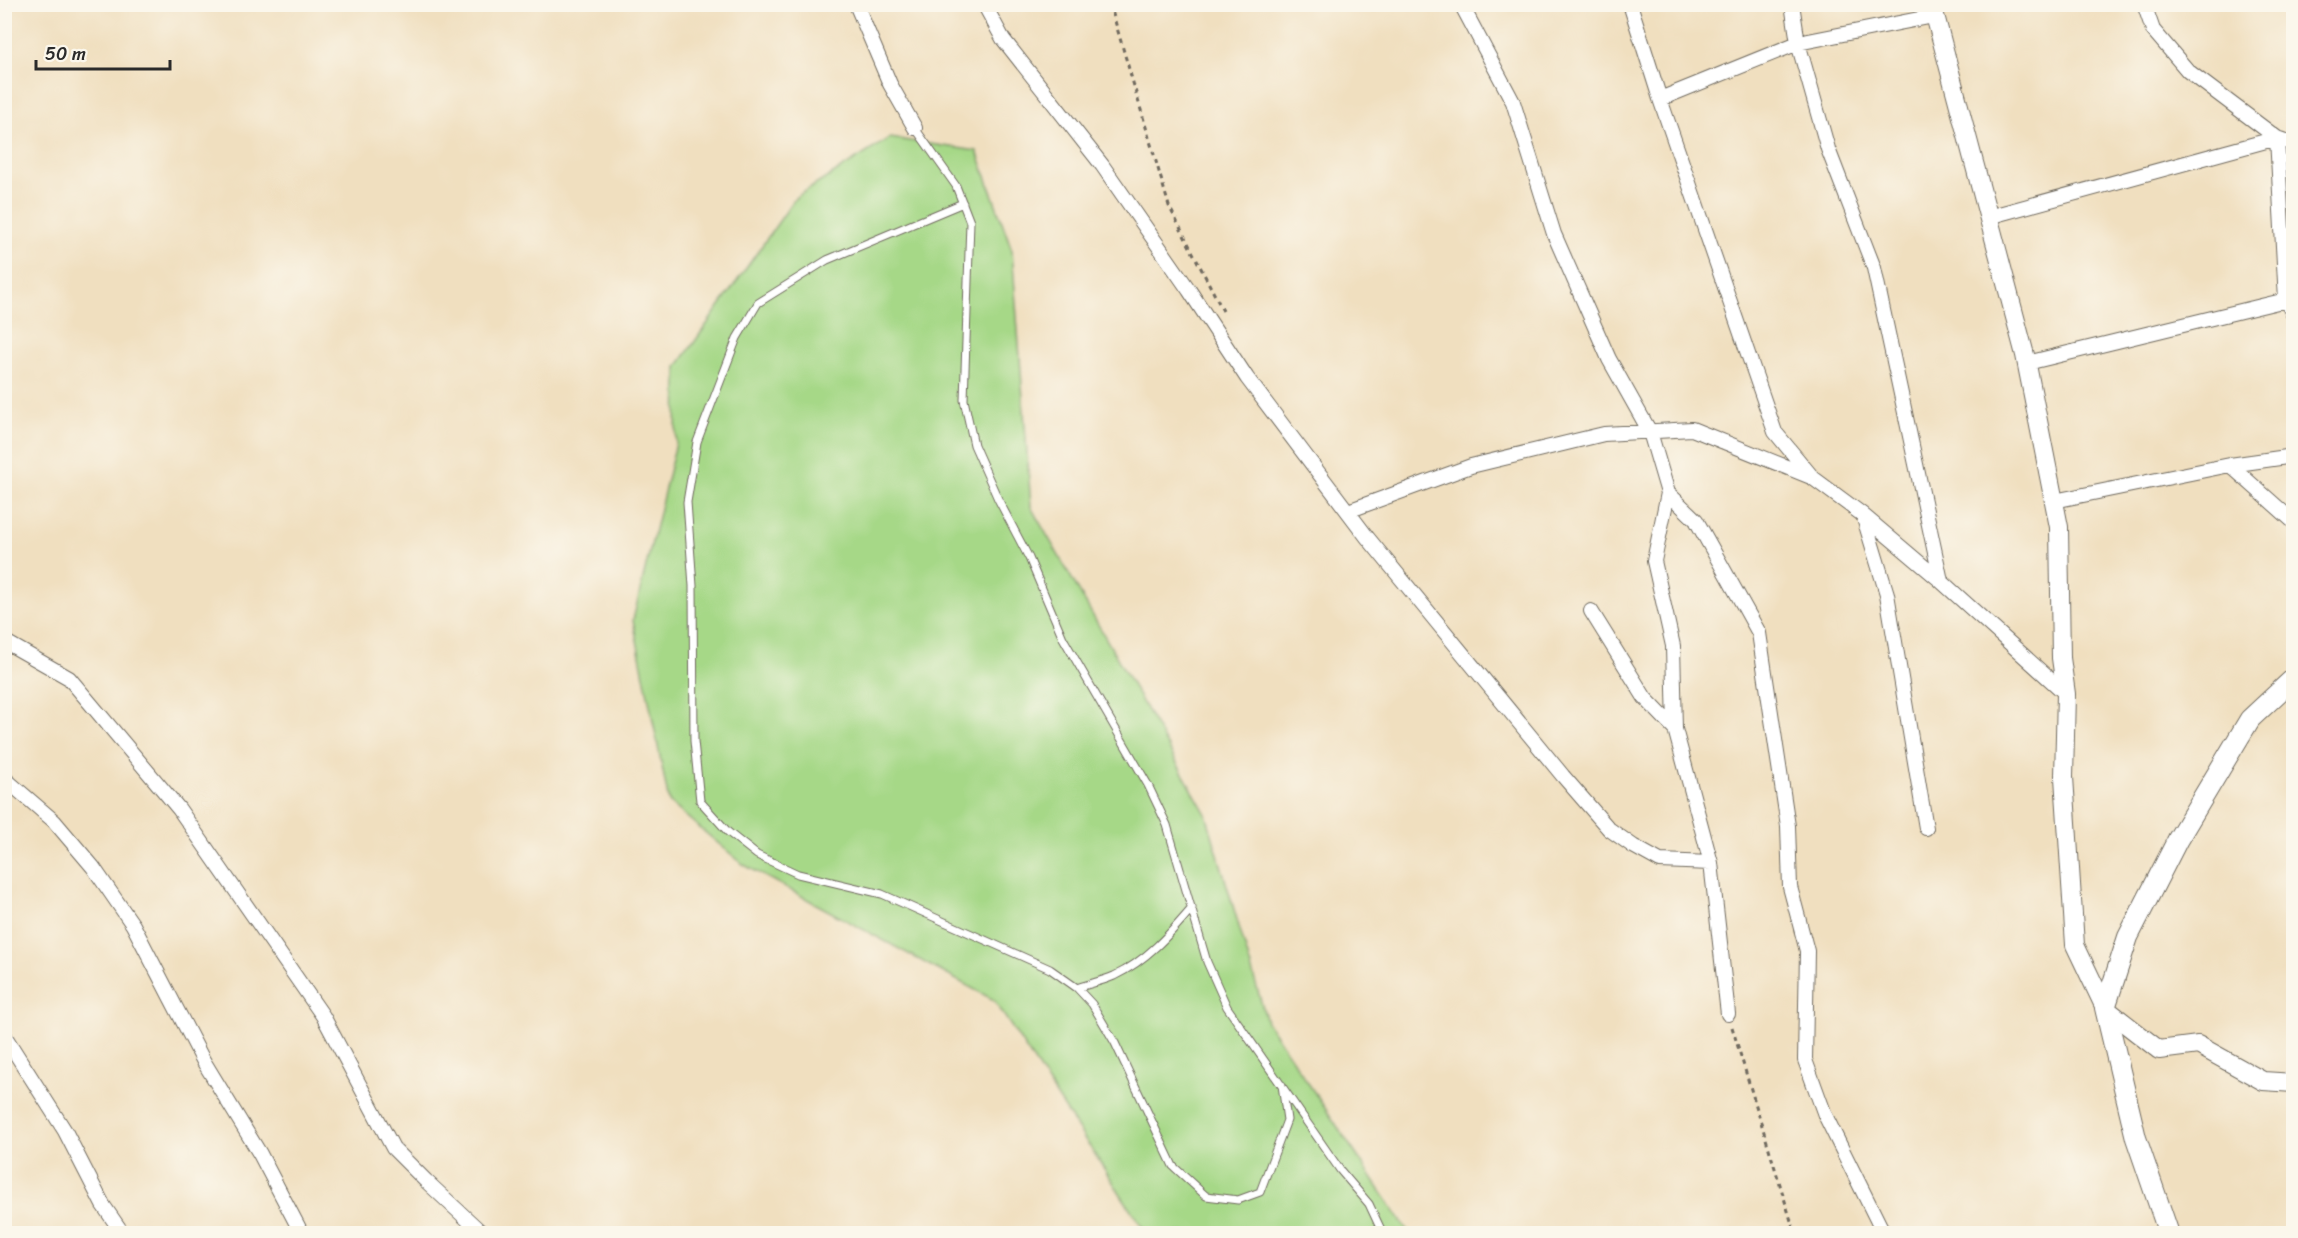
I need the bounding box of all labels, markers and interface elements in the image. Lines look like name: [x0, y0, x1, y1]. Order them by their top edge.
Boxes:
scale bar: [36, 33, 170, 71]
text: 50 m: [45, 38, 86, 70]

